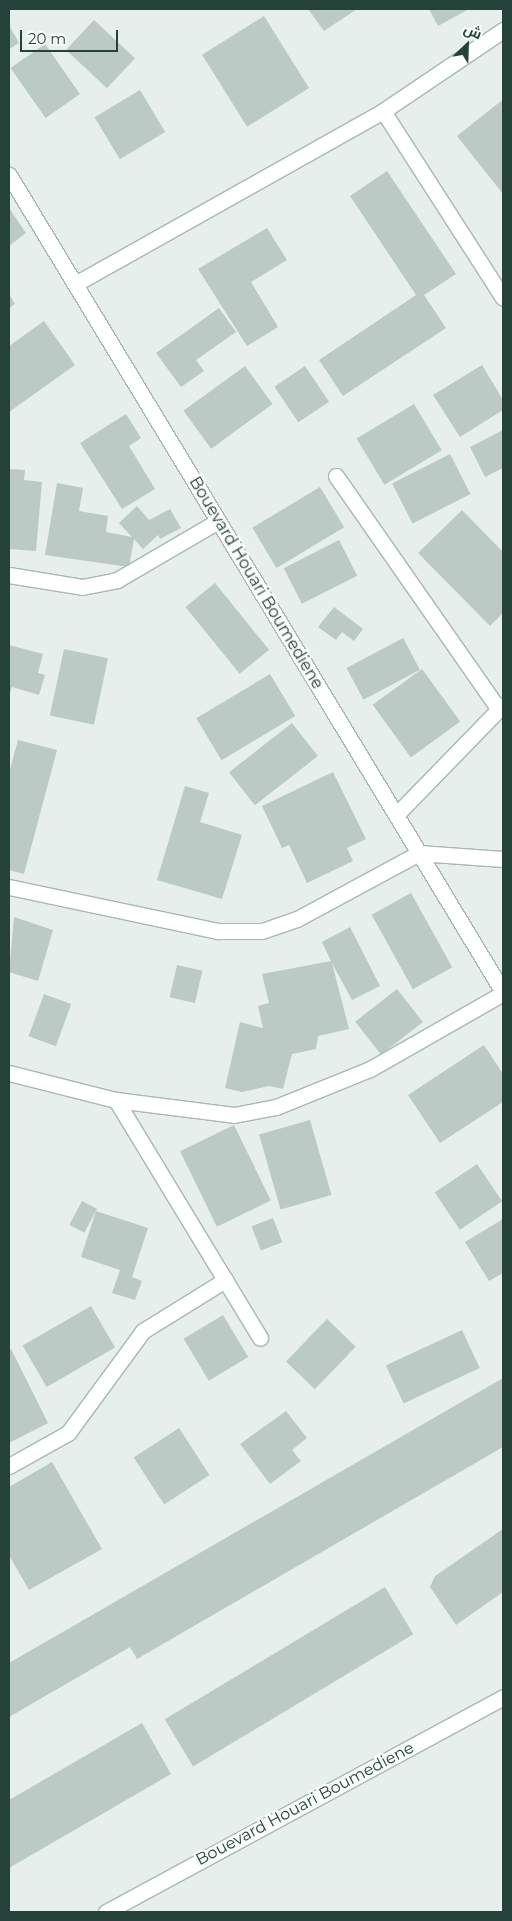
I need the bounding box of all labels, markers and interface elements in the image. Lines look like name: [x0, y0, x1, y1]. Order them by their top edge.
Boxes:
text: ش: [461, 19, 485, 43]
scale bar: [22, 20, 120, 52]
north arrow: [442, 20, 492, 70]
text: 20 m: [28, 29, 66, 48]
street label: Bouevard Houari Boumediene: [185, 473, 327, 693]
street label: Bouevard Houari Boumediene: [193, 1738, 417, 1870]

